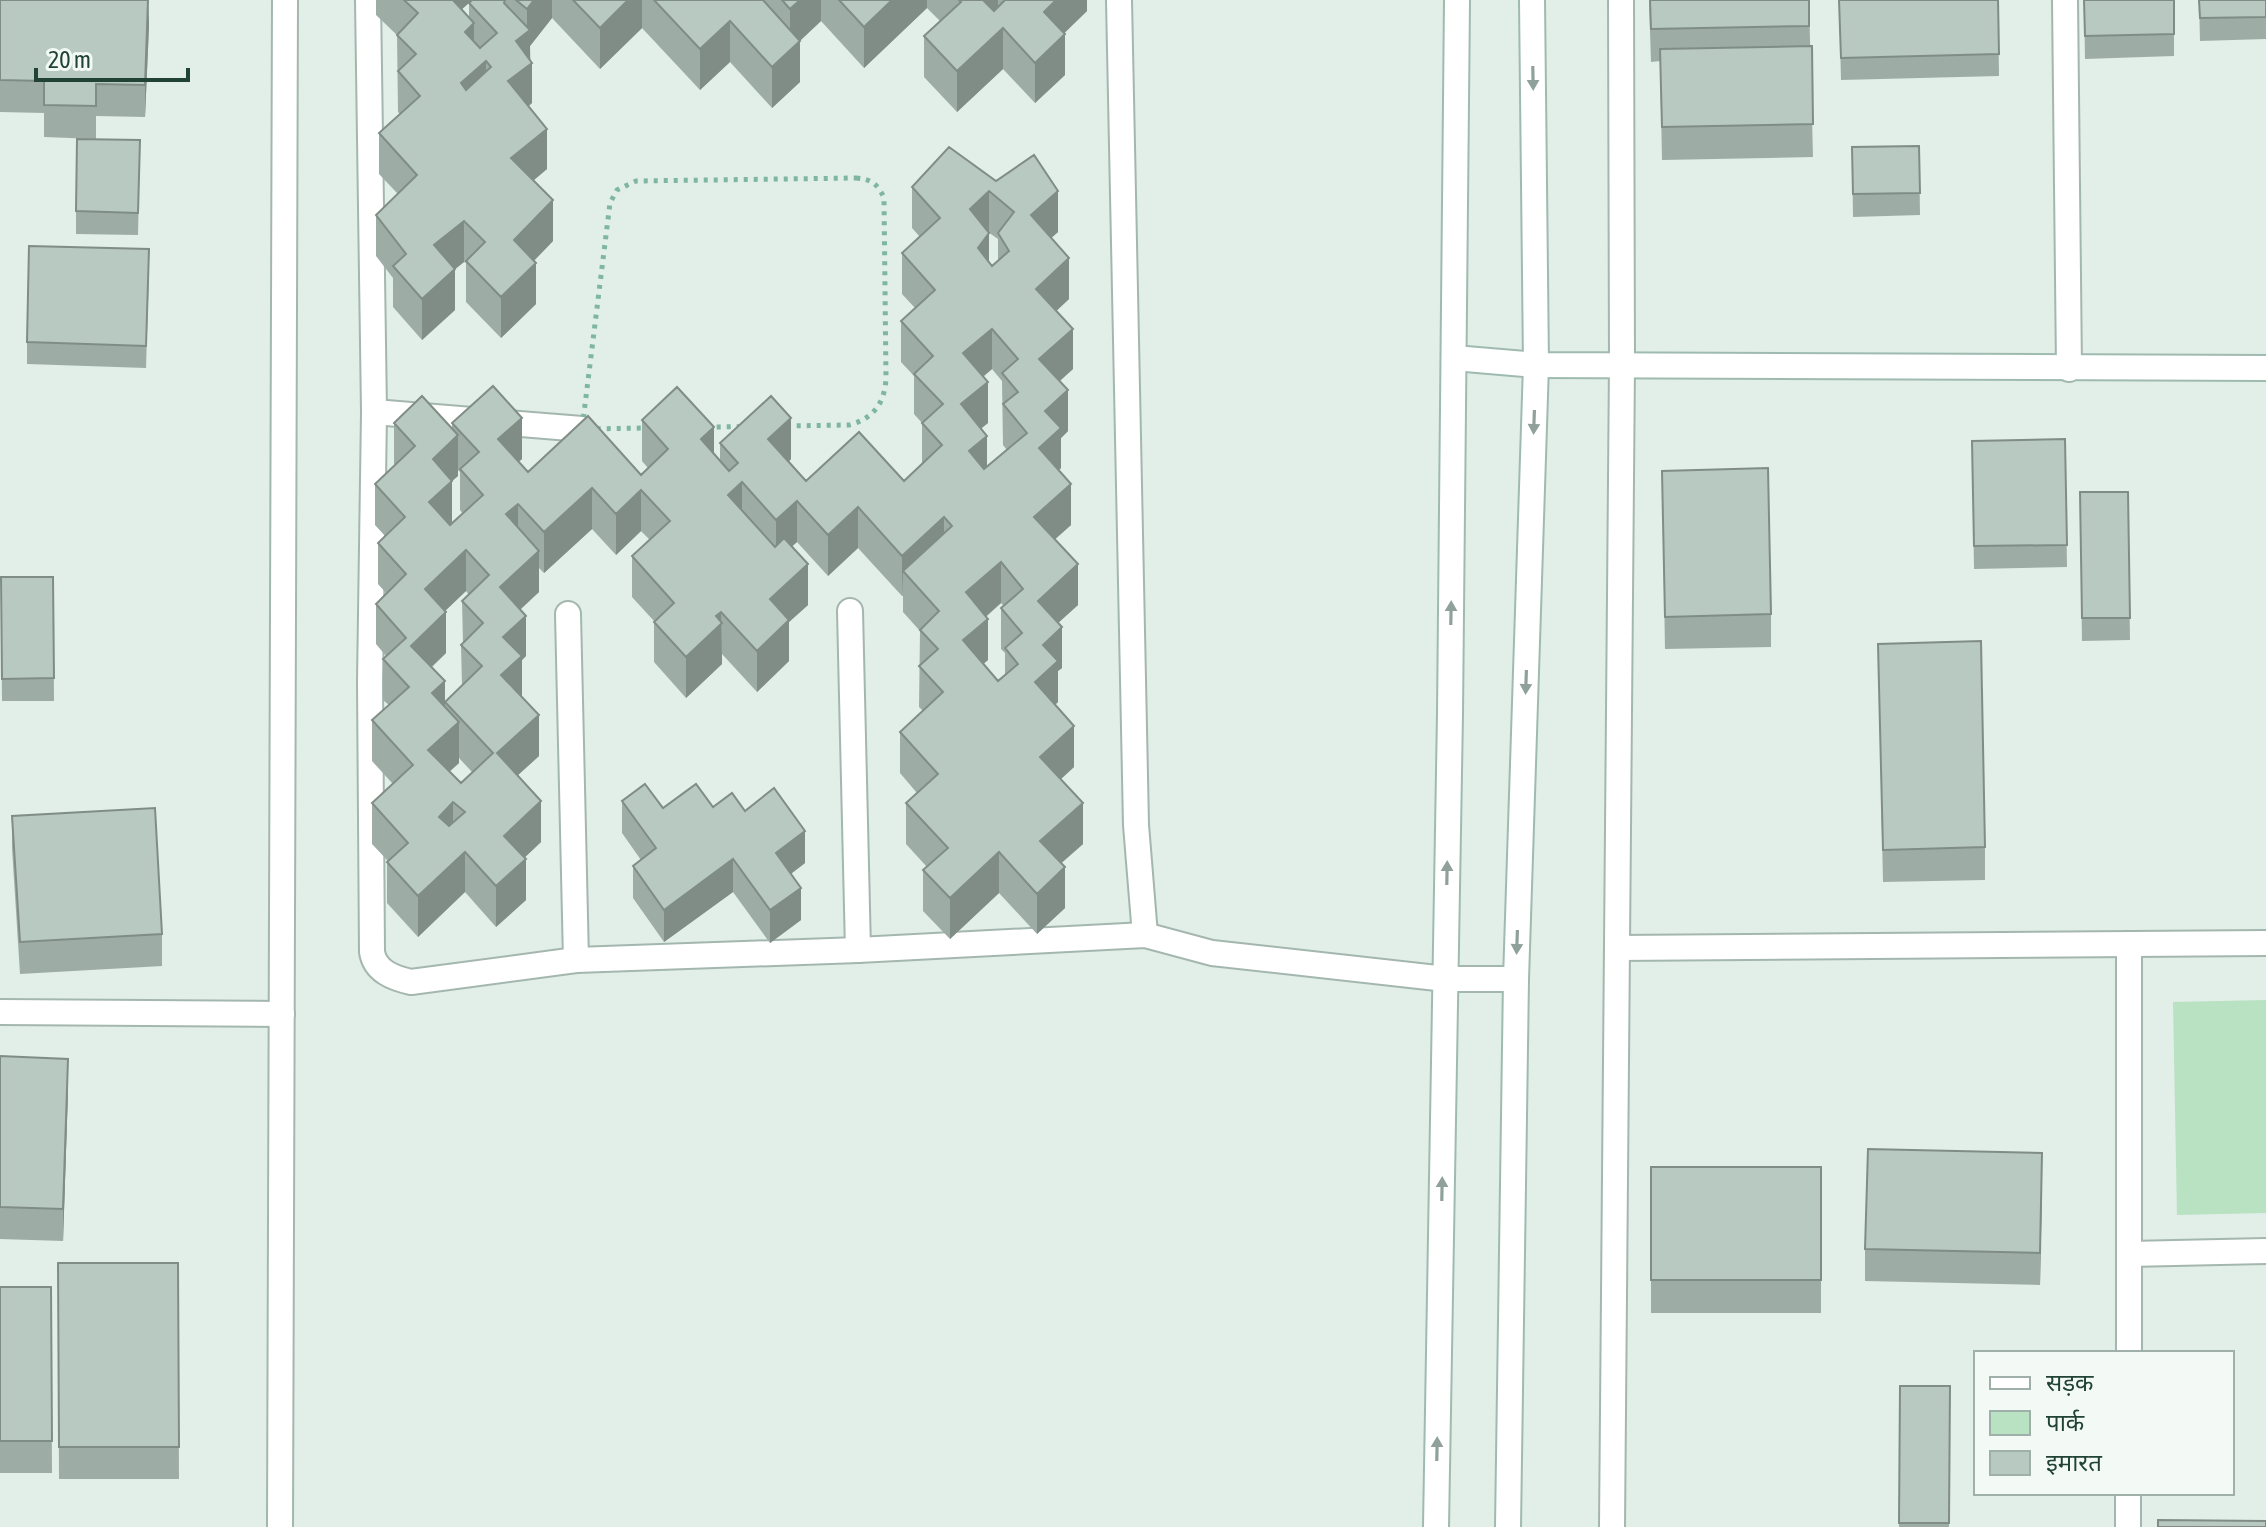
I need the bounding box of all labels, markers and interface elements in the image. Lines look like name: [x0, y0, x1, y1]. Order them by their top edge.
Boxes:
scale bar: [36, 32, 188, 82]
text: 20 m: [48, 46, 91, 73]
one-way arrow: [1527, 66, 1539, 91]
one-way arrow: [1528, 410, 1541, 435]
one-way arrow: [1445, 600, 1457, 625]
one-way arrow: [1519, 670, 1532, 695]
one-way arrow: [1441, 860, 1453, 885]
one-way arrow: [1511, 930, 1524, 955]
one-way arrow: [1436, 1176, 1448, 1201]
legend: [1974, 1351, 2234, 1495]
text: सड़क: [2046, 1369, 2094, 1396]
text: पार्क: [2046, 1409, 2085, 1436]
one-way arrow: [1431, 1436, 1444, 1461]
text: इमारत: [2046, 1449, 2103, 1476]

